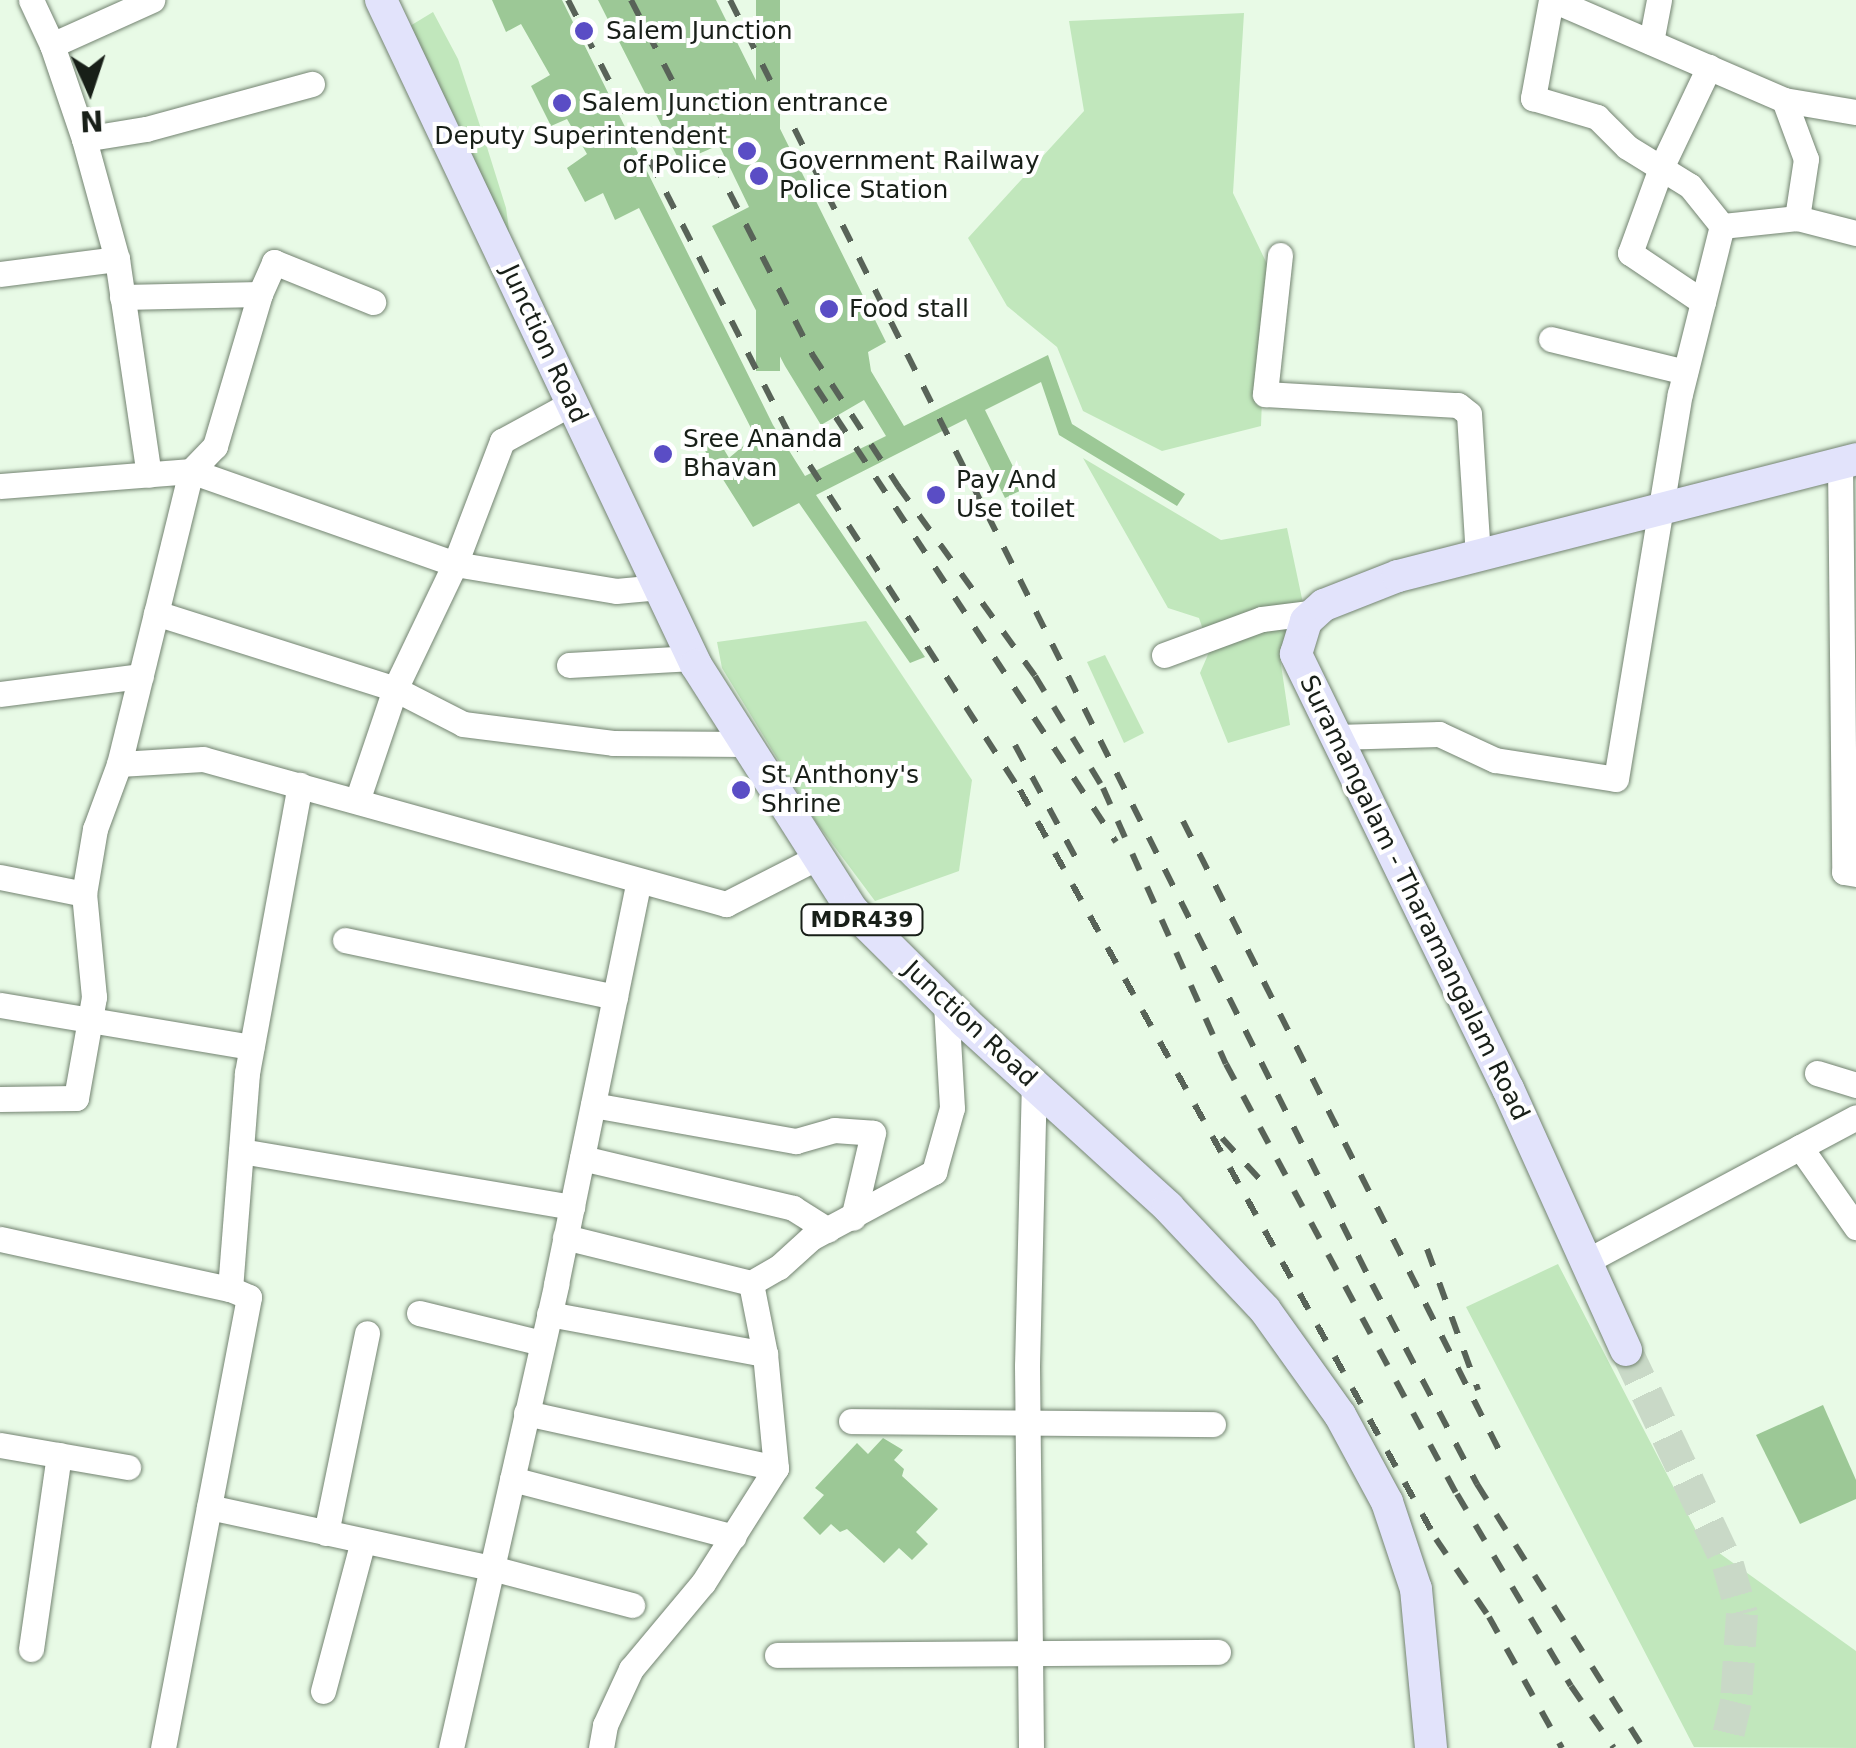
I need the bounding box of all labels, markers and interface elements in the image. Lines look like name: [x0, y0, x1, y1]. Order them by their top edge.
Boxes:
place label: Salem Junction: [606, 16, 793, 46]
marker: Salem Junction: [571, 18, 597, 44]
north arrow: [40, 40, 140, 140]
place label: Salem Junction entrance: [582, 88, 888, 118]
marker: Salem Junction entrance: [551, 92, 573, 114]
text: N: [79, 103, 104, 138]
place label: Deputy Superintendent of Police: [434, 122, 727, 181]
marker: Deputy Superintendent of Police: [736, 140, 758, 162]
place label: Government Railway Police Station: [779, 147, 1039, 206]
marker: Government Railway Police Station: [748, 165, 770, 187]
street label: Junction Road: [494, 260, 594, 428]
place label: Food stall: [849, 294, 969, 324]
marker: Food stall: [818, 298, 840, 320]
place label: Sree Ananda Bhavan: [683, 425, 843, 484]
marker: Sree Ananda Bhavan: [652, 443, 674, 465]
place label: Pay And Use toilet: [956, 466, 1075, 525]
marker: Pay And Use toilet: [925, 484, 947, 506]
street label: Suramangalam - Tharamangalam Road: [1293, 671, 1535, 1125]
place label: St Anthony's Shrine: [761, 761, 919, 820]
marker: St Anthony's Shrine: [730, 779, 752, 801]
road number: MDR439: [800, 903, 924, 937]
street label: Junction Road: [897, 955, 1043, 1093]

